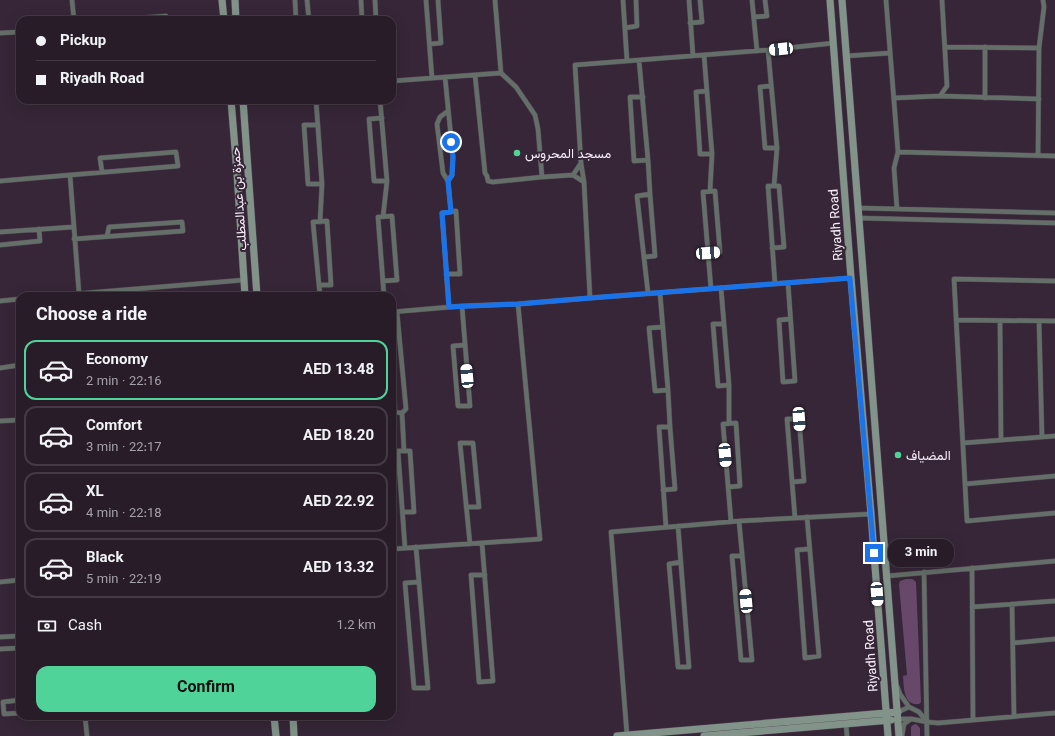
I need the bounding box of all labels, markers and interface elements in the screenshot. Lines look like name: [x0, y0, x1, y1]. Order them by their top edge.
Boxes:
text: Pickup: [60, 30, 106, 53]
car: [768, 42, 794, 56]
text: Riyadh Road: [60, 68, 144, 91]
route start: [442, 133, 460, 151]
place label: مسجد المحروس: [525, 145, 611, 165]
street label: حمزة بن عبدالمطلب: [226, 146, 254, 251]
marker: مسجد المحروس: [512, 148, 522, 158]
street label: Riyadh Road: [825, 188, 849, 262]
car: [696, 246, 720, 260]
text: Choose a ride: [36, 302, 147, 330]
text: Economy: [86, 349, 148, 372]
icon: car: [38, 352, 74, 388]
text: AED 13.48: [303, 359, 374, 382]
car: [460, 364, 474, 388]
text: 2 min · 22:16: [86, 372, 162, 392]
car: [792, 407, 806, 431]
text: Comfort: [86, 415, 142, 438]
icon: car: [38, 418, 74, 454]
text: AED 18.20: [303, 425, 374, 448]
text: 3 min · 22:17: [86, 438, 162, 458]
car: [718, 443, 732, 467]
place label: المضياف: [906, 447, 951, 467]
marker: المضياف: [893, 450, 903, 460]
text: XL: [86, 481, 104, 504]
icon: car: [38, 484, 74, 520]
text: AED 22.92: [303, 491, 374, 514]
text: 4 min · 22:18: [86, 504, 162, 524]
callout: 3 min: [888, 539, 954, 567]
text: 3 min: [905, 543, 937, 563]
route end: [865, 544, 883, 562]
text: Black: [86, 547, 123, 570]
icon: car: [38, 550, 74, 586]
text: AED 13.32: [303, 557, 374, 580]
text: 5 min · 22:19: [86, 570, 162, 590]
car: [870, 582, 884, 606]
car: [739, 589, 753, 613]
icon: cash: [36, 615, 58, 637]
text: Cash: [68, 615, 102, 638]
text: 1.2 km: [336, 616, 376, 636]
street label: Riyadh Road: [860, 619, 884, 693]
button: Confirm: [36, 666, 376, 712]

